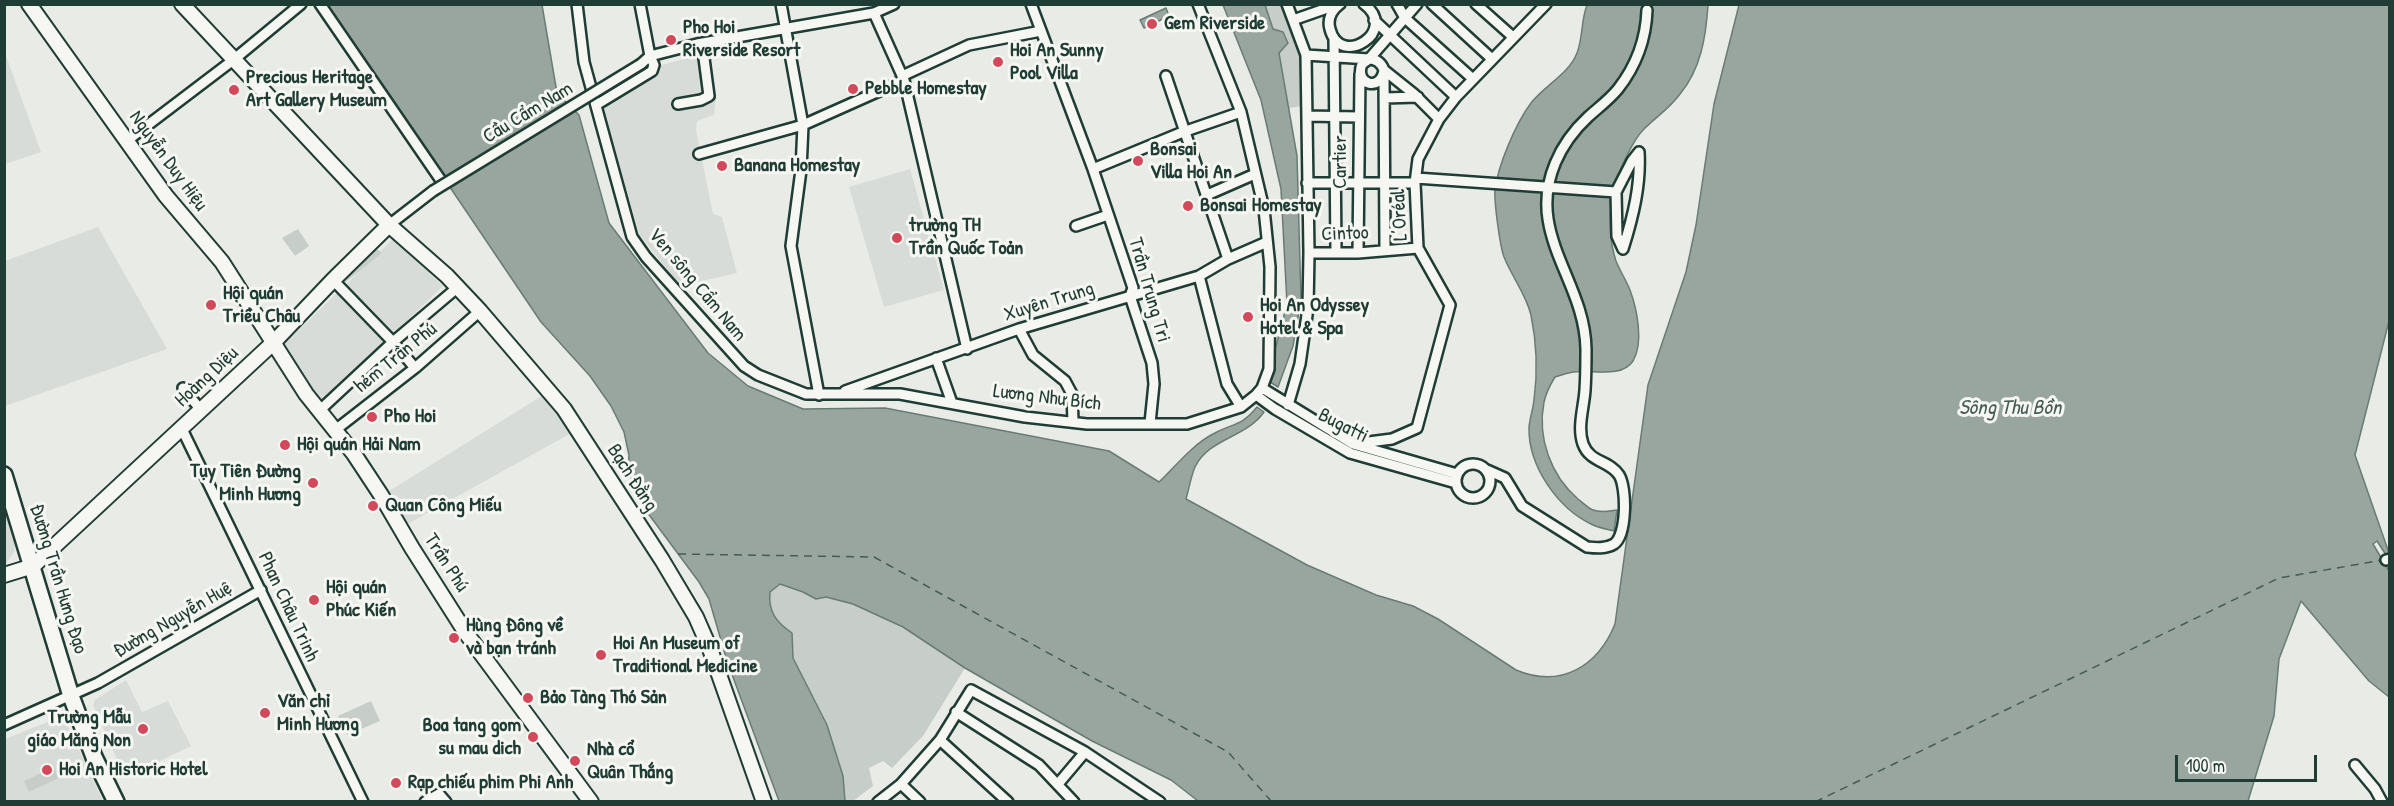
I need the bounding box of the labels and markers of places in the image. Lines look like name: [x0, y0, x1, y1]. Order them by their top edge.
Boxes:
place label: Gem Riverside: [1164, 12, 1265, 36]
place label: Pho Hoi Riverside Resort: [683, 16, 800, 63]
marker: Gem Riverside: [1145, 17, 1159, 31]
marker: Pho Hoi Riverside Resort: [664, 33, 678, 47]
place label: Hoi An Sunny Pool Villa: [1010, 39, 1104, 86]
marker: Hoi An Sunny Pool Villa: [991, 55, 1005, 69]
place label: Precious Heritage Art Gallery Museum: [246, 66, 387, 113]
place label: Pebble Homestay: [865, 77, 987, 101]
marker: Pebble Homestay: [846, 82, 860, 96]
marker: Precious Heritage Art Gallery Museum: [227, 83, 241, 97]
place label: Bonsai Villa Hoi An: [1150, 138, 1232, 185]
place label: Banana Homestay: [734, 154, 860, 178]
marker: Bonsai Villa Hoi An: [1131, 154, 1145, 168]
marker: Banana Homestay: [715, 159, 729, 173]
place label: Bonsai Homestay: [1200, 194, 1322, 218]
marker: Bonsai Homestay: [1181, 199, 1195, 213]
place label: trường TH Trần Quốc Toản: [909, 214, 1023, 261]
marker: trường TH Trần Quốc Toản: [890, 231, 904, 245]
place label: Hội quán Triều Châu: [223, 282, 300, 329]
place label: Hoi An Odyssey Hotel & Spa: [1260, 294, 1369, 341]
marker: Hội quán Triều Châu: [204, 298, 218, 312]
marker: Hoi An Odyssey Hotel & Spa: [1241, 310, 1255, 324]
place label: Pho Hoi: [384, 405, 437, 429]
marker: Pho Hoi: [365, 410, 379, 424]
place label: Hội quán Hải Nam: [297, 433, 421, 457]
marker: Hội quán Hải Nam: [278, 438, 292, 452]
place label: Tụy Tiên Đường Minh Hương: [190, 460, 301, 507]
marker: Tụy Tiên Đường Minh Hương: [306, 476, 320, 490]
place label: Quan Công Miếu: [385, 494, 501, 518]
marker: Quan Công Miếu: [366, 499, 380, 513]
place label: Hội quán Phúc Kiến: [326, 576, 396, 623]
marker: Hội quán Phúc Kiến: [307, 593, 321, 607]
place label: Hùng Đông về và bạn tránh: [466, 614, 563, 661]
marker: Hùng Đông về và bạn tránh: [447, 631, 461, 645]
place label: Hoi An Museum of Traditional Medicine: [613, 632, 758, 679]
marker: Hoi An Museum of Traditional Medicine: [594, 648, 608, 662]
place label: Bảo Tàng Thó Sản: [540, 686, 667, 710]
place label: Văn chỉ Minh Hương: [277, 690, 359, 737]
marker: Bảo Tàng Thó Sản: [521, 691, 535, 705]
place label: Trường Mẫu giáo Măng Non: [27, 706, 131, 753]
marker: Văn chỉ Minh Hương: [258, 706, 272, 720]
place label: Boa tang gom su mau dich: [423, 714, 521, 761]
marker: Trường Mẫu giáo Măng Non: [136, 722, 150, 736]
marker: Boa tang gom su mau dich: [526, 730, 540, 744]
place label: Nhà cổ Quân Thắng: [587, 738, 673, 785]
marker: Nhà cổ Quân Thắng: [568, 754, 582, 768]
place label: Hoi An Historic Hotel: [59, 758, 207, 782]
marker: Hoi An Historic Hotel: [40, 763, 54, 777]
place label: Rạp chiếu phim Phi Anh: [408, 771, 573, 795]
marker: Rạp chiếu phim Phi Anh: [389, 776, 403, 790]

